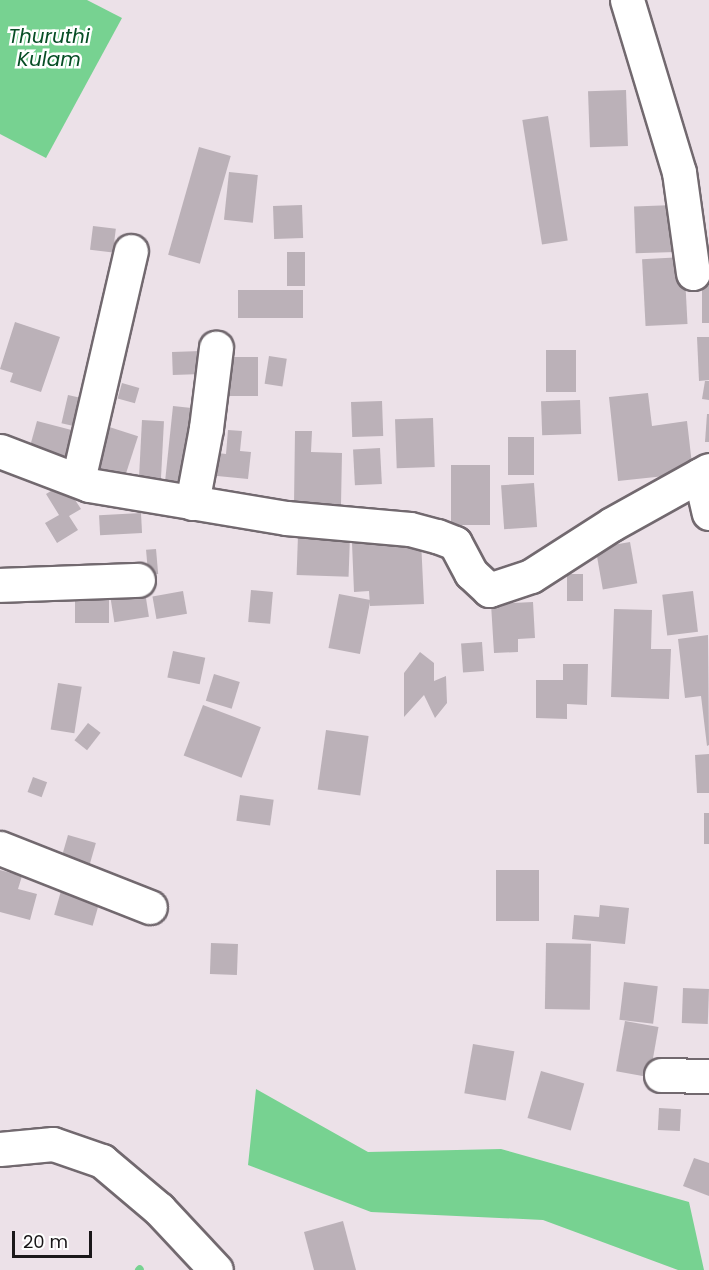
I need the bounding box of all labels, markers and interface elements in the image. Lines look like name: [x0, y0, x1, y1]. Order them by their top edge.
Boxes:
water label: Thuruthi Kulam: [8, 25, 90, 72]
scale bar: [15, 1219, 94, 1257]
text: 20 m: [23, 1229, 68, 1254]

